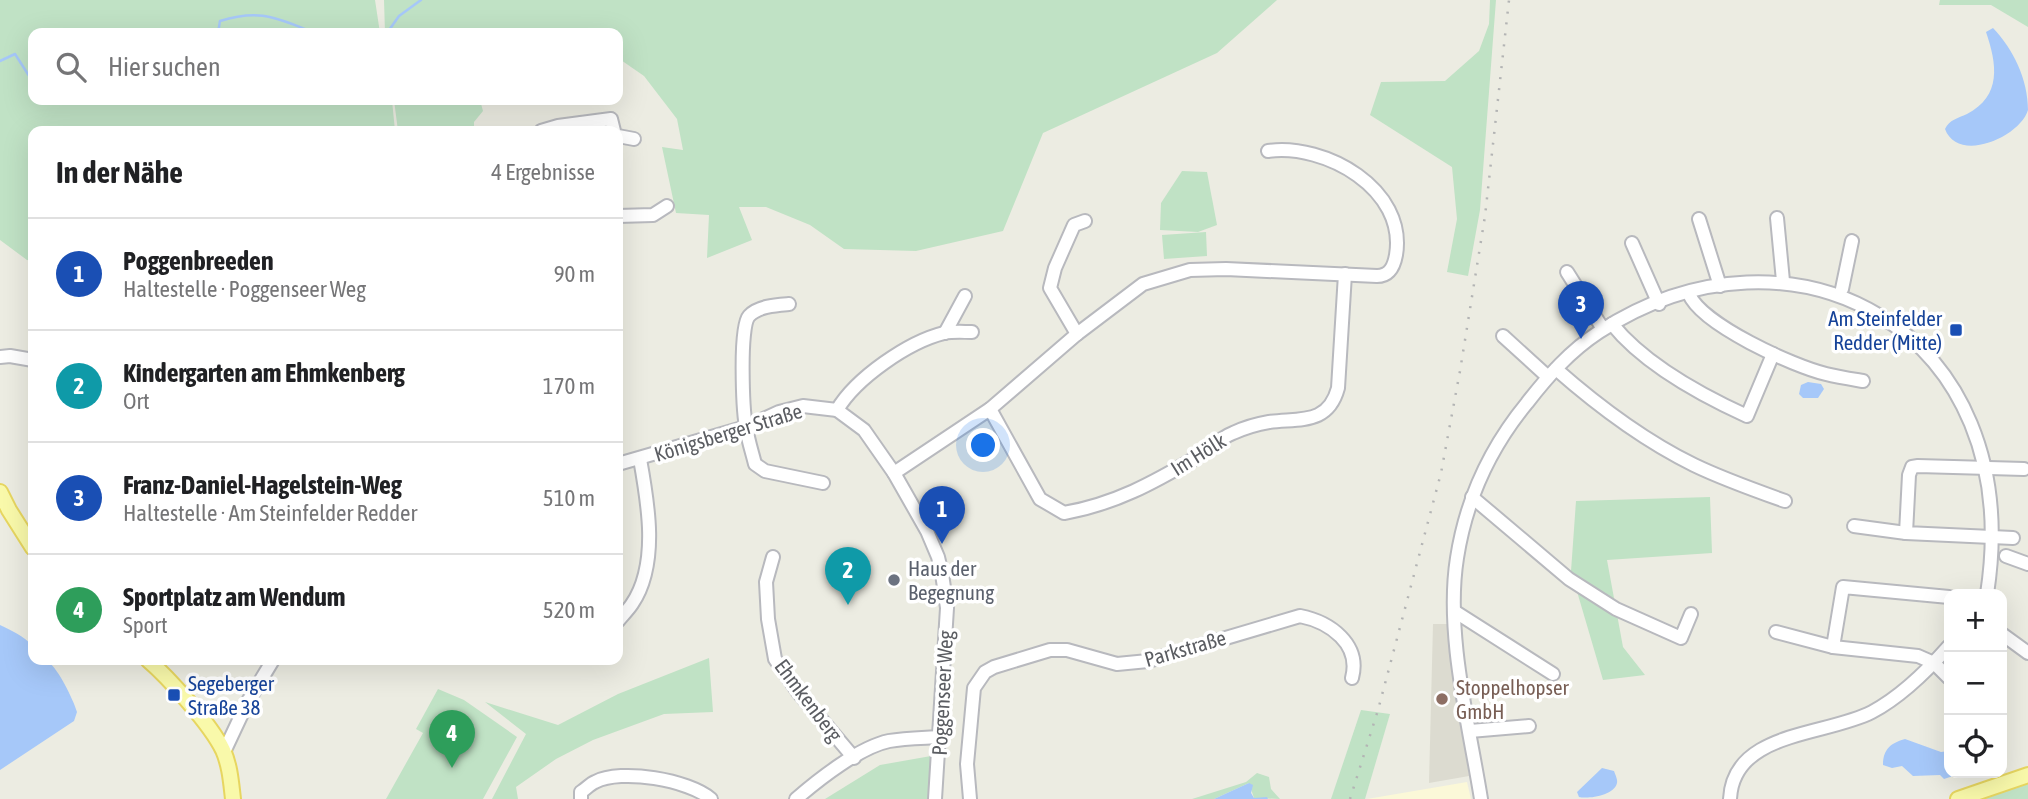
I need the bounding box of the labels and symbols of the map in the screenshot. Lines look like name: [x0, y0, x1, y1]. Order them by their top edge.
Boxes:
pin: 3: [1558, 281, 1604, 339]
place label: Am Steinfelder Redder (Mitte): [1828, 306, 1943, 354]
marker: Am Steinfelder Redder (Mitte): [1948, 322, 1964, 338]
street label: Königsberger Straße: [651, 398, 805, 466]
your location: [966, 428, 1000, 462]
street label: Im Hölk: [1166, 428, 1230, 480]
pin: 1: [919, 486, 965, 544]
pin: 2: [825, 547, 871, 605]
place label: Haus der Begegnung: [908, 556, 994, 604]
marker: Haus der Begegnung: [886, 572, 902, 588]
street label: Parkstraße: [1142, 625, 1228, 671]
street label: Poggenseer Weg: [927, 630, 957, 756]
street label: Ehmkenberg: [770, 654, 848, 746]
place label: Segeberger Straße 38: [188, 671, 275, 719]
place label: Stoppelhopser GmbH: [1456, 675, 1569, 723]
marker: Segeberger Straße 38: [166, 687, 182, 703]
marker: Stoppelhopser GmbH: [1434, 691, 1450, 707]
pin: 4: [429, 710, 475, 768]

